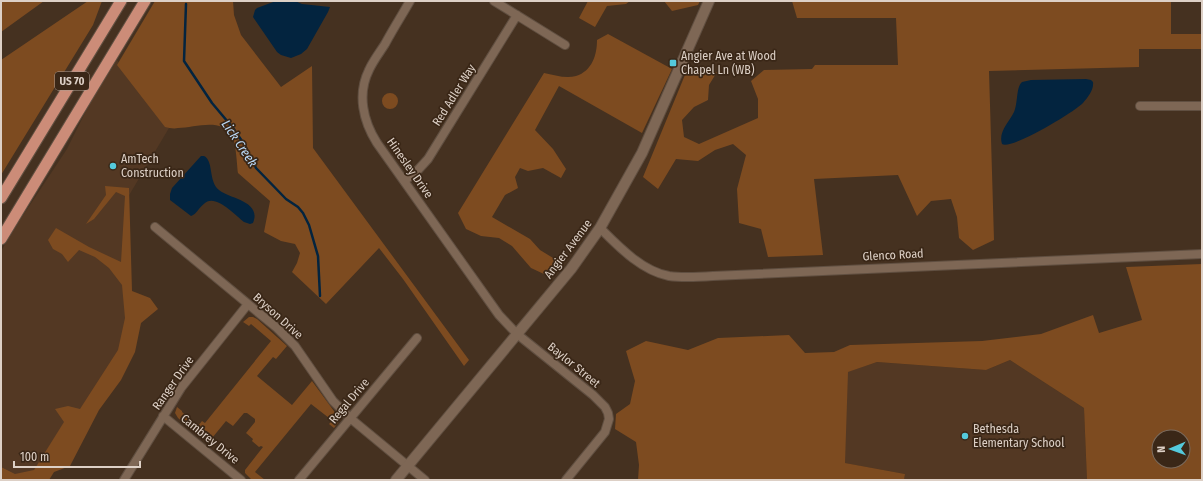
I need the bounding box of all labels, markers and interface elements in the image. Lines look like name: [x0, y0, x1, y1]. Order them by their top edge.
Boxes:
place label: Angier Ave at Wood Chapel Ln (WB): [681, 49, 776, 77]
marker: Angier Ave at Wood Chapel Ln (WB): [668, 58, 678, 68]
street label: Red Adler Way: [430, 61, 479, 128]
road number: US 70: [55, 72, 89, 90]
water label: Lick Creek: [218, 117, 261, 170]
street label: Hinesley Drive: [384, 135, 436, 201]
place label: AmTech Construction: [121, 152, 184, 180]
marker: AmTech Construction: [108, 161, 118, 171]
street label: Angier Avenue: [541, 217, 595, 281]
street label: Glenco Road: [862, 246, 924, 264]
street label: Bryson Drive: [250, 290, 306, 342]
street label: Baylor Street: [545, 340, 603, 390]
street label: Ranger Drive: [149, 353, 197, 413]
street label: Regal Drive: [326, 375, 372, 427]
street label: Cambrey Drive: [178, 411, 242, 467]
place label: Bethesda Elementary School: [973, 422, 1064, 450]
north arrow: [1151, 429, 1191, 469]
marker: Bethesda Elementary School: [960, 431, 970, 441]
scale bar: [14, 443, 140, 469]
text: N: [1155, 446, 1168, 453]
text: 100 m: [20, 450, 49, 464]

